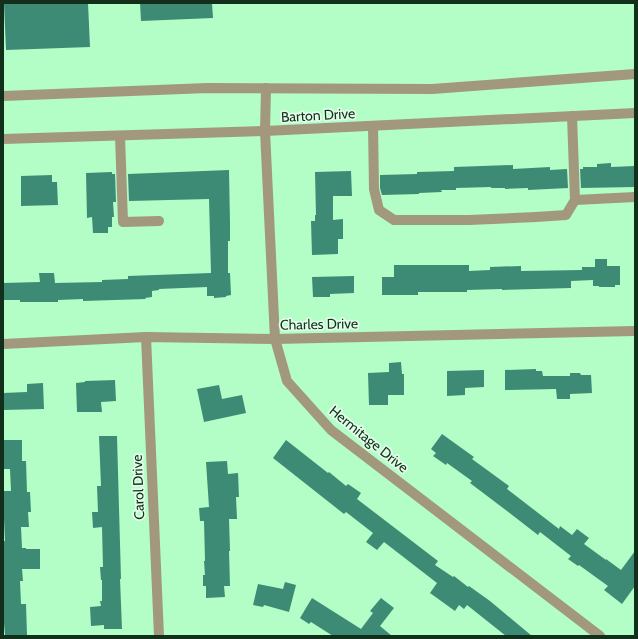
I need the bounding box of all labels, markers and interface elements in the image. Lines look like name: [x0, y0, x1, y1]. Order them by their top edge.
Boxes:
street label: Barton Drive: [280, 104, 356, 126]
street label: Charles Drive: [280, 314, 358, 334]
street label: Hermitage Drive: [326, 402, 412, 476]
street label: Carol Drive: [128, 454, 148, 520]

